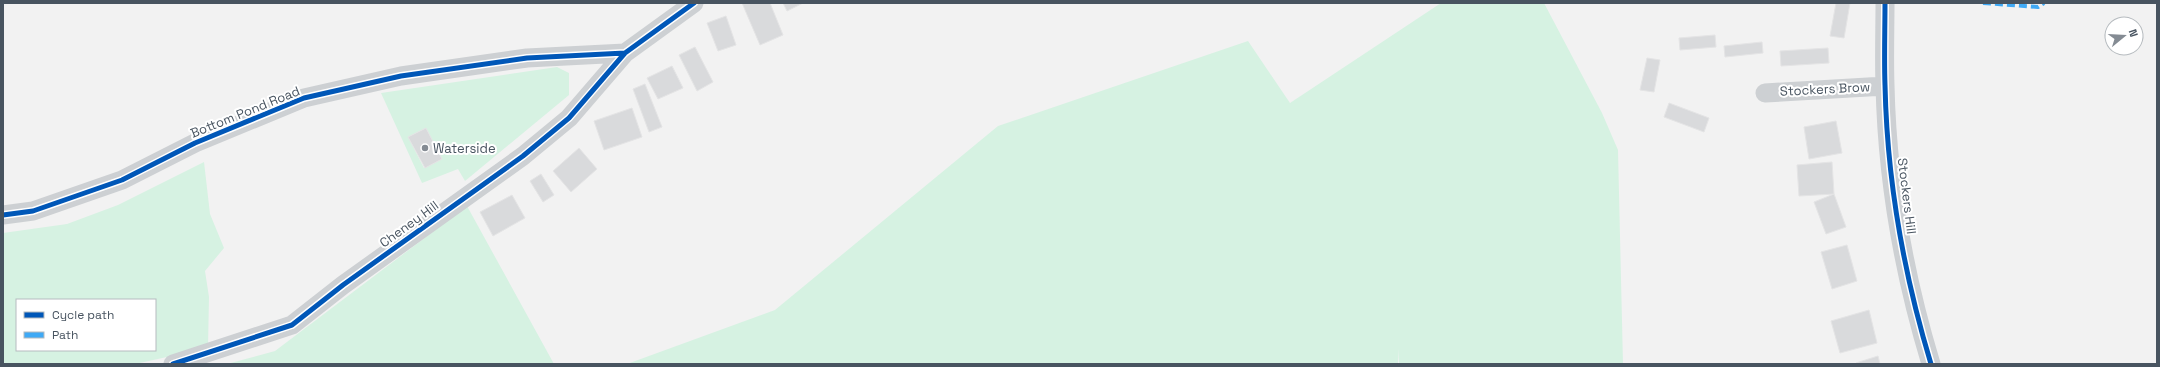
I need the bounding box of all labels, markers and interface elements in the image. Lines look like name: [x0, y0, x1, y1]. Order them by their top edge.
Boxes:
north arrow: [2104, 16, 2144, 56]
text: N: [2126, 27, 2141, 39]
street label: Stockers Brow: [1779, 78, 1871, 100]
street label: Bottom Pond Road: [188, 82, 302, 142]
place label: Waterside: [433, 140, 496, 157]
marker: Waterside: [420, 143, 430, 153]
street label: Stockers Hill: [1894, 157, 1920, 235]
street label: Cheney Hill: [376, 197, 442, 251]
legend: [16, 299, 156, 351]
text: Cycle path: [52, 307, 114, 323]
text: Path: [52, 327, 78, 343]

